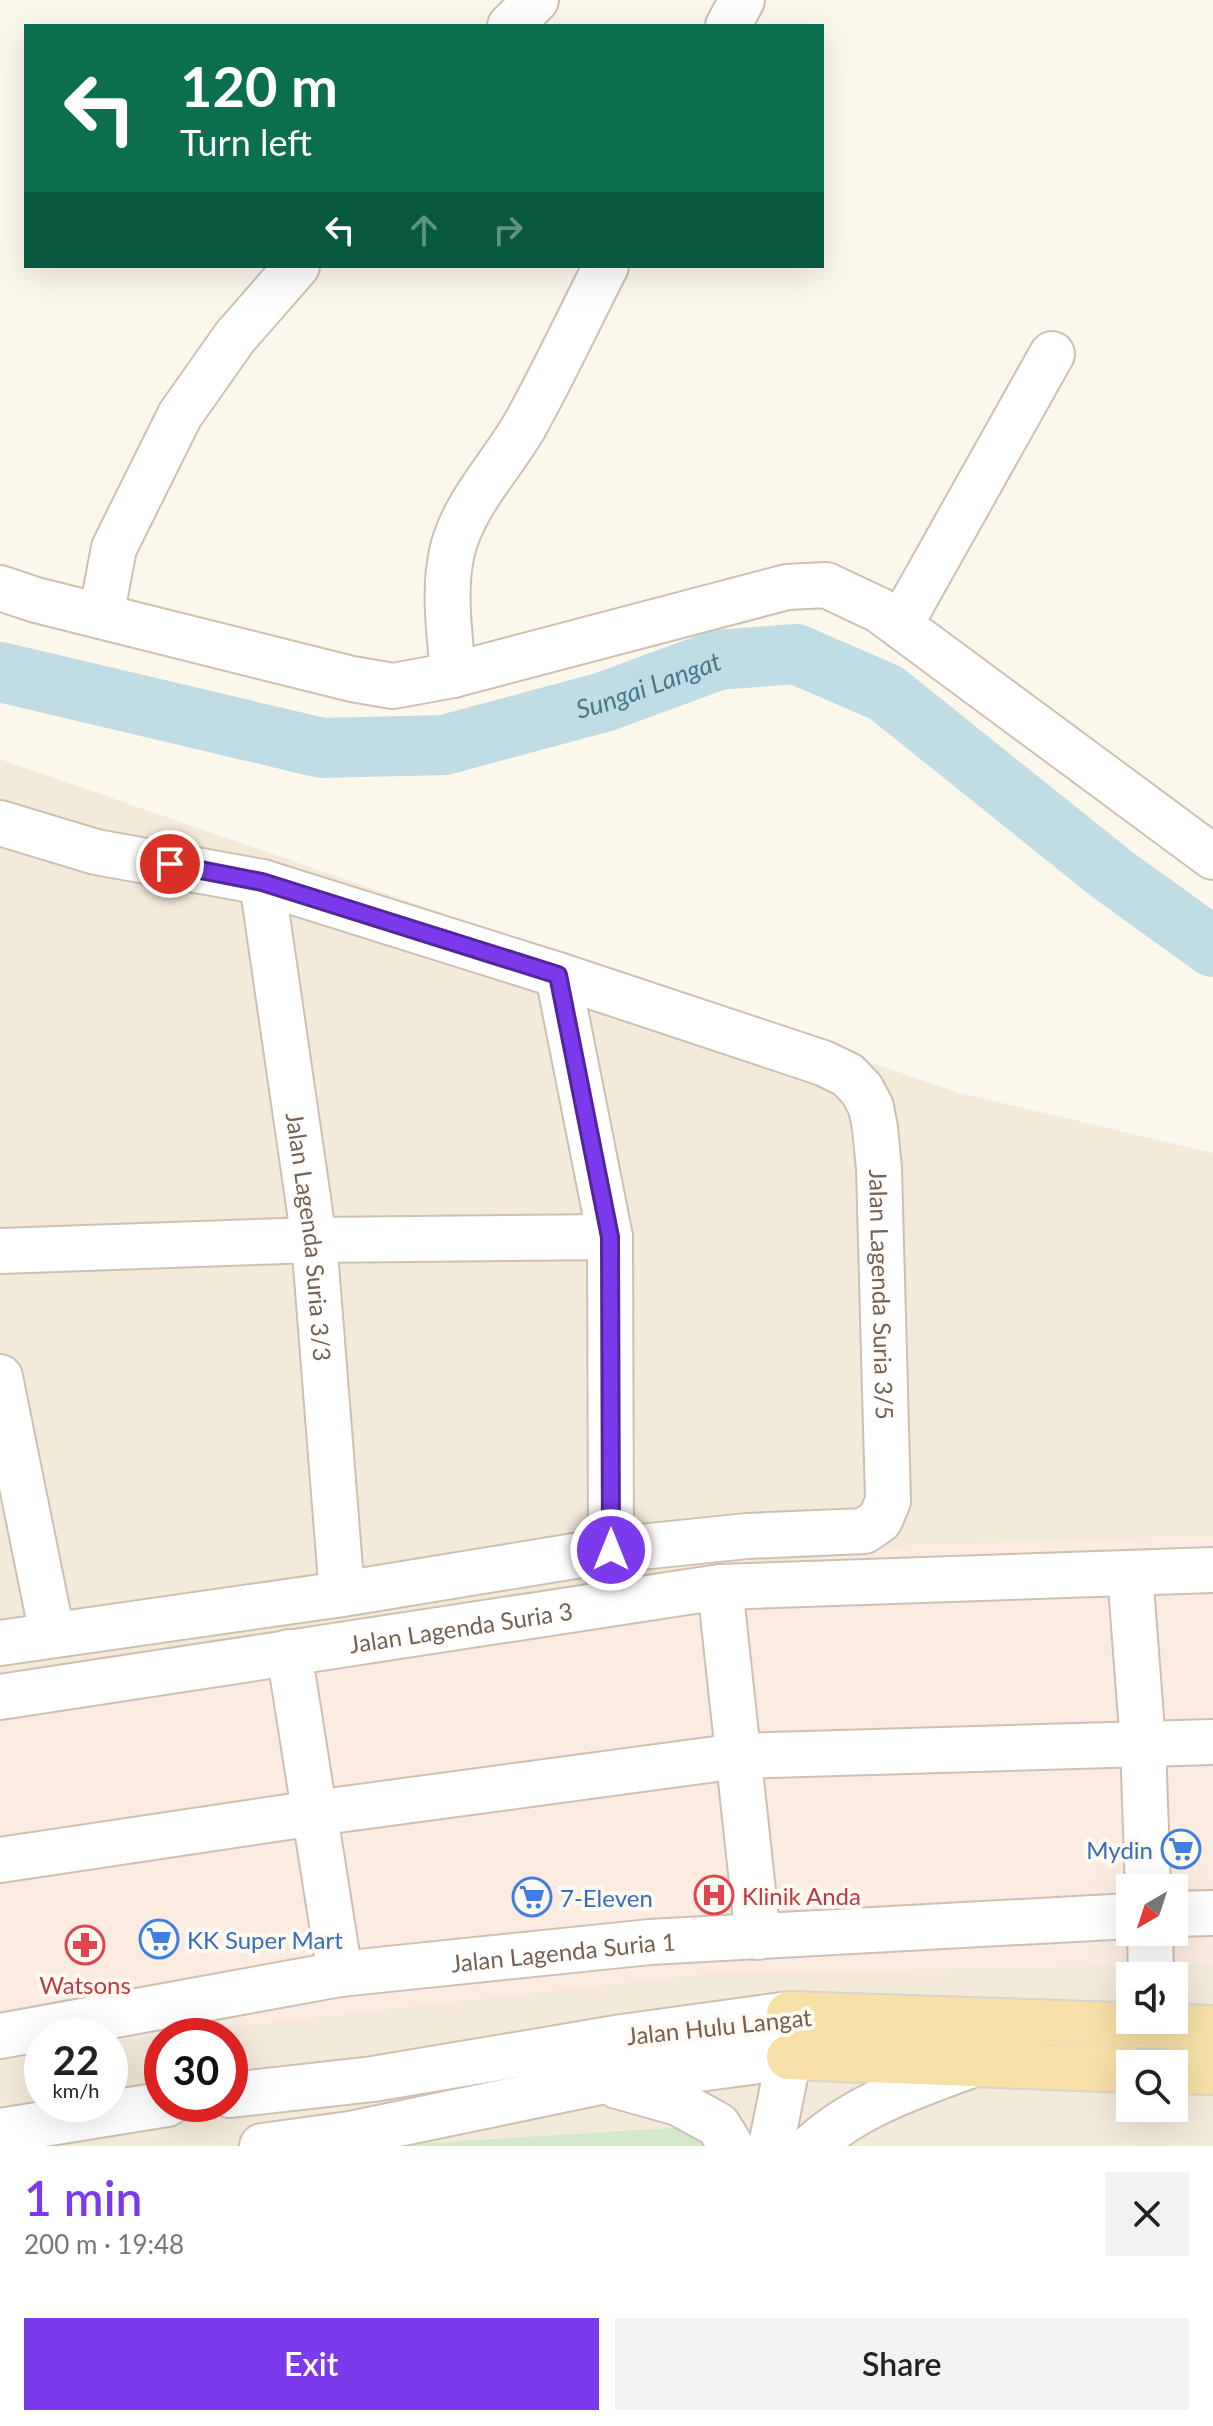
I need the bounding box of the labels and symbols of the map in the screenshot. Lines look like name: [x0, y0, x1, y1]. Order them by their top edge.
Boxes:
water label: Sungai Langat: [572, 644, 725, 725]
pin: [136, 830, 204, 898]
street label: Jalan Lagenda Suria 3/3: [281, 1110, 338, 1362]
street label: Jalan Lagenda Suria 3/5: [865, 1169, 900, 1420]
position arrow: [569, 1508, 653, 1592]
street label: Jalan Lagenda Suria 3: [347, 1595, 574, 1658]
supermarket icon: Mydin: [1160, 1828, 1202, 1870]
place label: Mydin: [1086, 1835, 1153, 1864]
hospital icon: Klinik Anda: [693, 1874, 735, 1916]
north arrow: [1116, 1874, 1188, 1946]
supermarket icon: 7-Eleven: [511, 1876, 553, 1918]
place label: Klinik Anda: [742, 1881, 861, 1910]
place label: 7-Eleven: [560, 1883, 653, 1912]
supermarket icon: KK Super Mart: [138, 1918, 180, 1960]
pharmacy icon: Watsons: [64, 1924, 106, 1966]
place label: KK Super Mart: [187, 1925, 343, 1954]
street label: Jalan Lagenda Suria 1: [449, 1926, 676, 1977]
place label: Watsons: [39, 1970, 131, 1999]
street label: Jalan Hulu Langat: [625, 2002, 813, 2050]
speed limit sign: 30: [144, 2018, 248, 2122]

